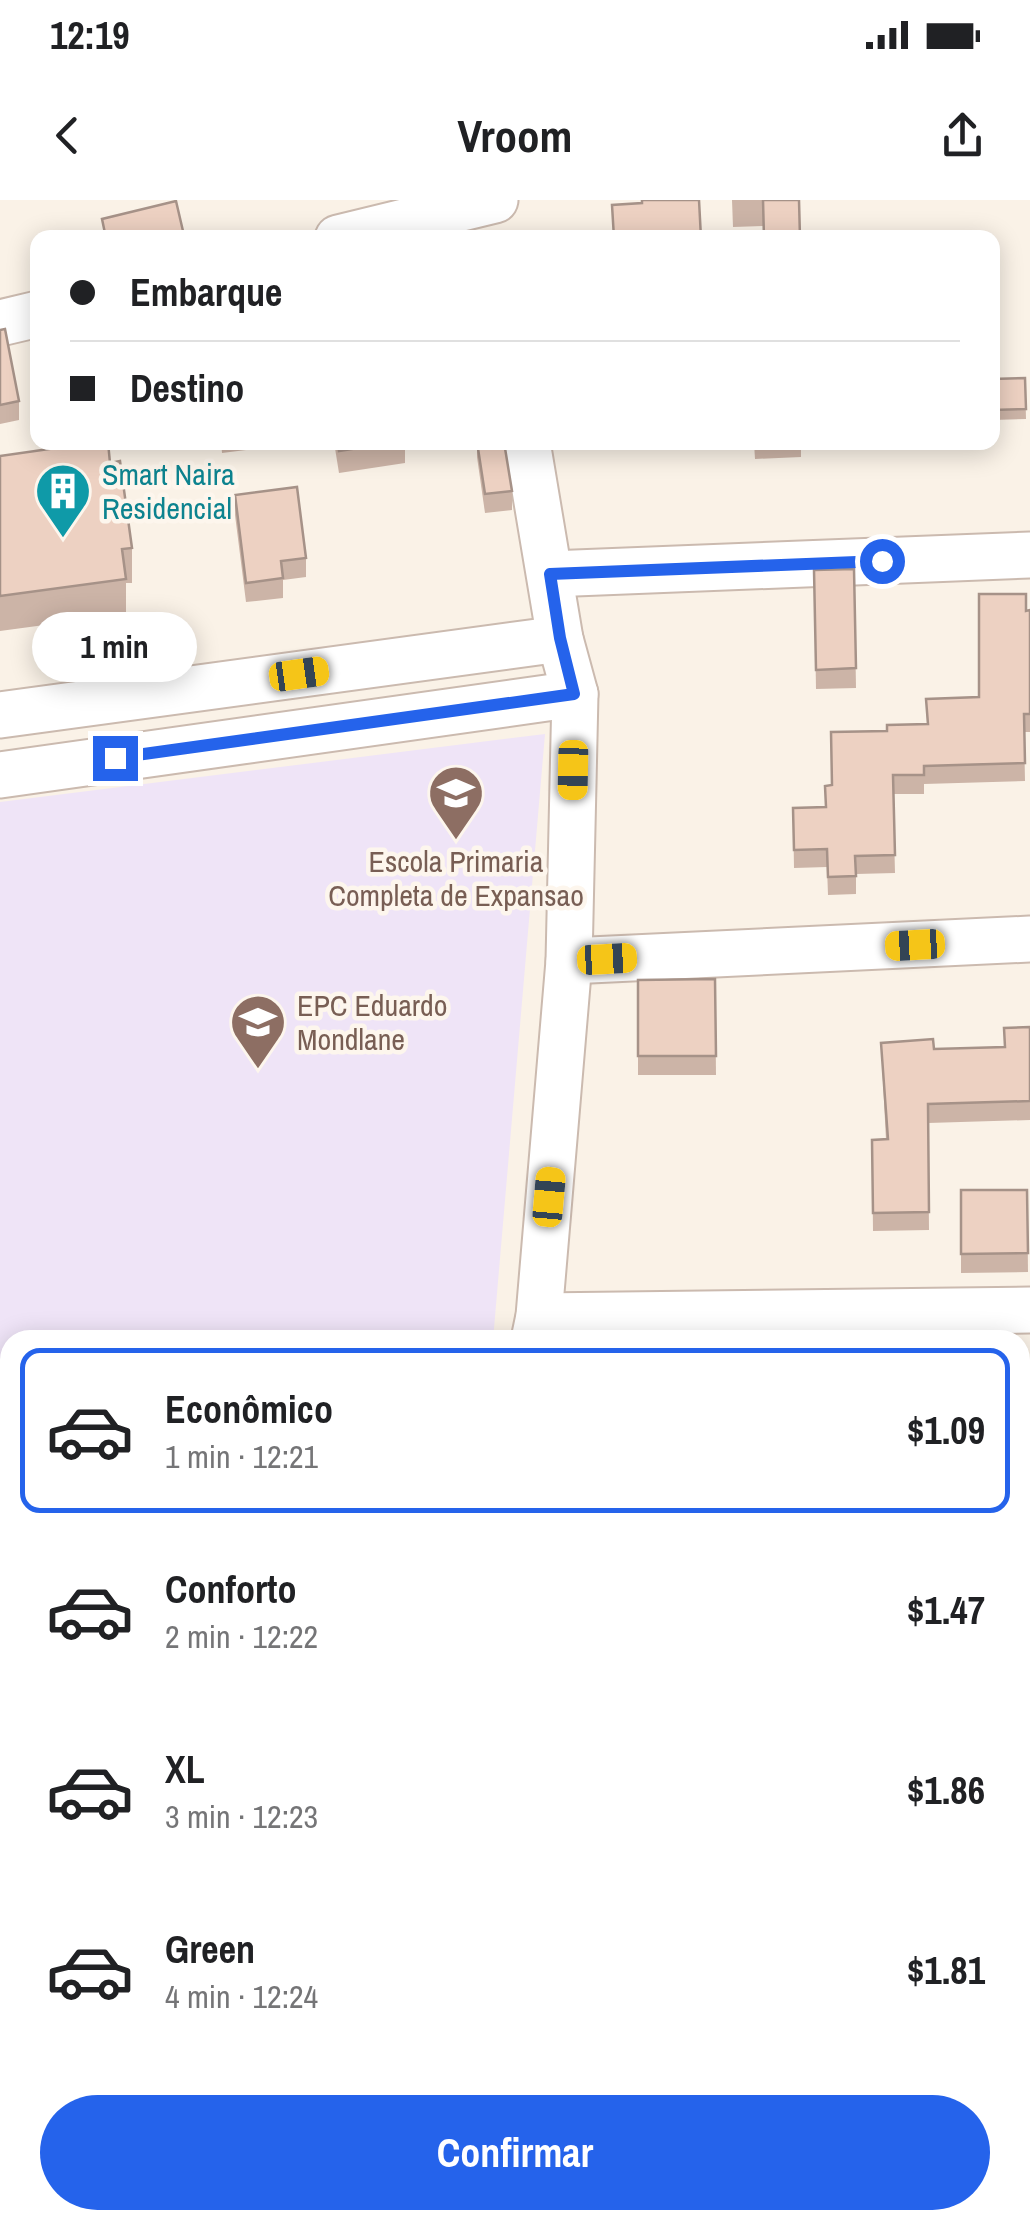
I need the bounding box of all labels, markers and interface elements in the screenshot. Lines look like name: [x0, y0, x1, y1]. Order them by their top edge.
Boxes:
text: 12:19: [50, 10, 130, 61]
text: Vroom: [458, 105, 572, 166]
icon: back: [40, 108, 95, 163]
icon: share: [935, 108, 990, 163]
text: Embarque: [130, 267, 282, 318]
text: Destino: [130, 363, 244, 414]
place label: Smart Naira Residencial: [102, 454, 235, 528]
building icon: Smart Naira Residencial: [33, 461, 93, 540]
route start: [860, 539, 905, 584]
callout: 1 min: [32, 613, 198, 683]
text: 1 min: [80, 625, 149, 668]
car: [267, 655, 331, 693]
route end: [93, 736, 138, 781]
car: [557, 740, 589, 800]
school or university icon: Escola Primaria Completa de Expansao: [426, 763, 486, 842]
place label: Escola Primaria Completa de Expansao: [328, 841, 584, 915]
car: [884, 928, 946, 962]
car: [576, 942, 638, 976]
place label: EPC Eduardo Mondlane: [297, 985, 447, 1059]
school or university icon: EPC Eduardo Mondlane: [228, 992, 288, 1071]
car: [531, 1166, 567, 1228]
text: Econômico: [165, 1384, 333, 1435]
icon: car: [45, 1386, 135, 1476]
text: $1.09: [907, 1405, 985, 1456]
text: 1 min · 12:21: [165, 1435, 318, 1478]
text: Conforto: [165, 1564, 297, 1615]
icon: car: [45, 1566, 135, 1656]
text: $1.47: [907, 1585, 985, 1636]
text: 2 min · 12:22: [165, 1615, 318, 1658]
text: XL: [165, 1744, 205, 1795]
icon: car: [45, 1746, 135, 1836]
text: $1.86: [907, 1765, 985, 1816]
text: 3 min · 12:23: [165, 1795, 318, 1838]
text: Green: [165, 1924, 255, 1975]
icon: car: [45, 1926, 135, 2016]
text: $1.81: [907, 1945, 985, 1996]
text: 4 min · 12:24: [165, 1975, 318, 2018]
button: Confirmar: [40, 2095, 990, 2210]

